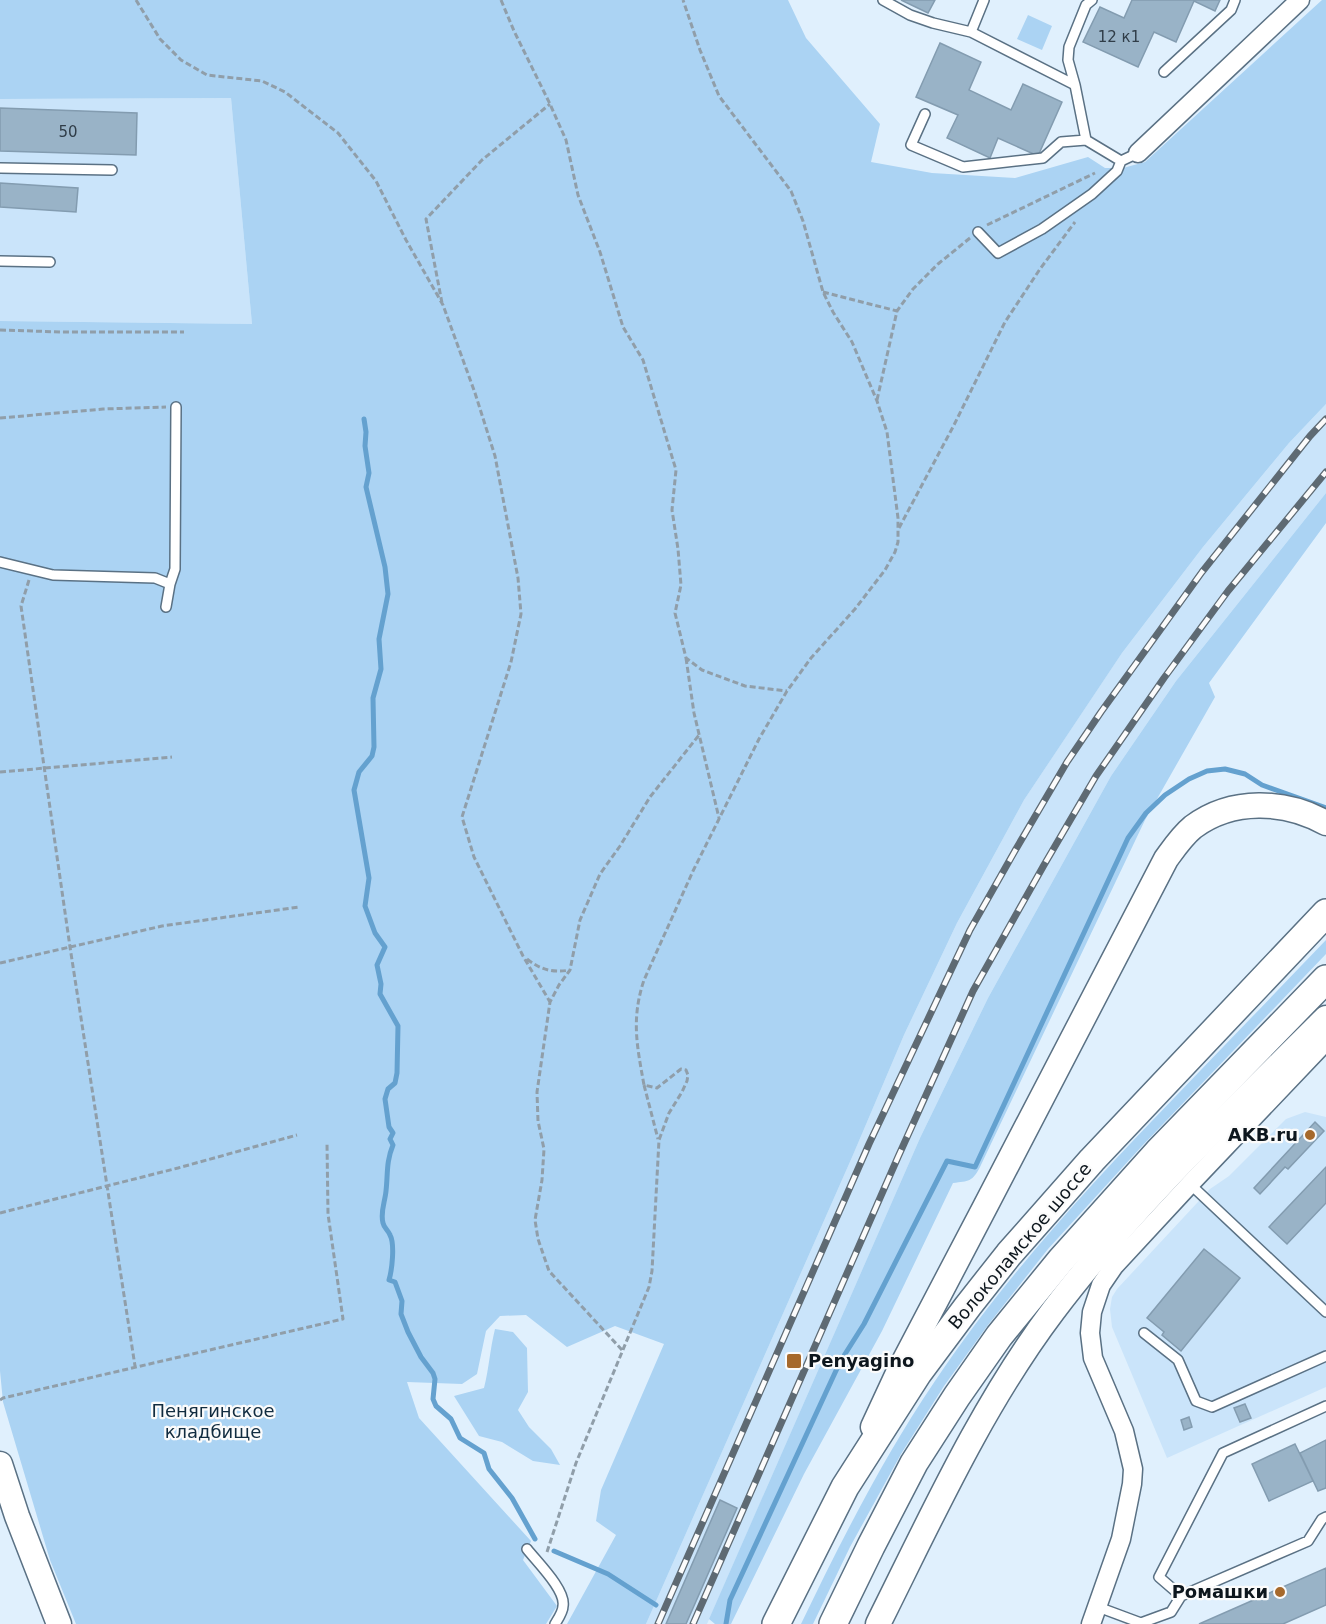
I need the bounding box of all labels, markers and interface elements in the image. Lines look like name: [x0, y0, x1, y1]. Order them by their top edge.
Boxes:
house number: 12 к1: [1098, 28, 1140, 46]
house number: 50: [58, 123, 78, 141]
place label: AKB.ru: [1228, 1124, 1298, 1145]
marker: AKB.ru: [1303, 1128, 1317, 1142]
street label: Волоколамское шоссе: [944, 1158, 1095, 1333]
place label: Penyagino: [808, 1350, 914, 1371]
marker: Penyagino: [785, 1352, 803, 1370]
park label: Пенягинское кладбище: [152, 1400, 275, 1442]
place label: Ромашки: [1172, 1581, 1268, 1602]
marker: Ромашки: [1273, 1585, 1287, 1599]

